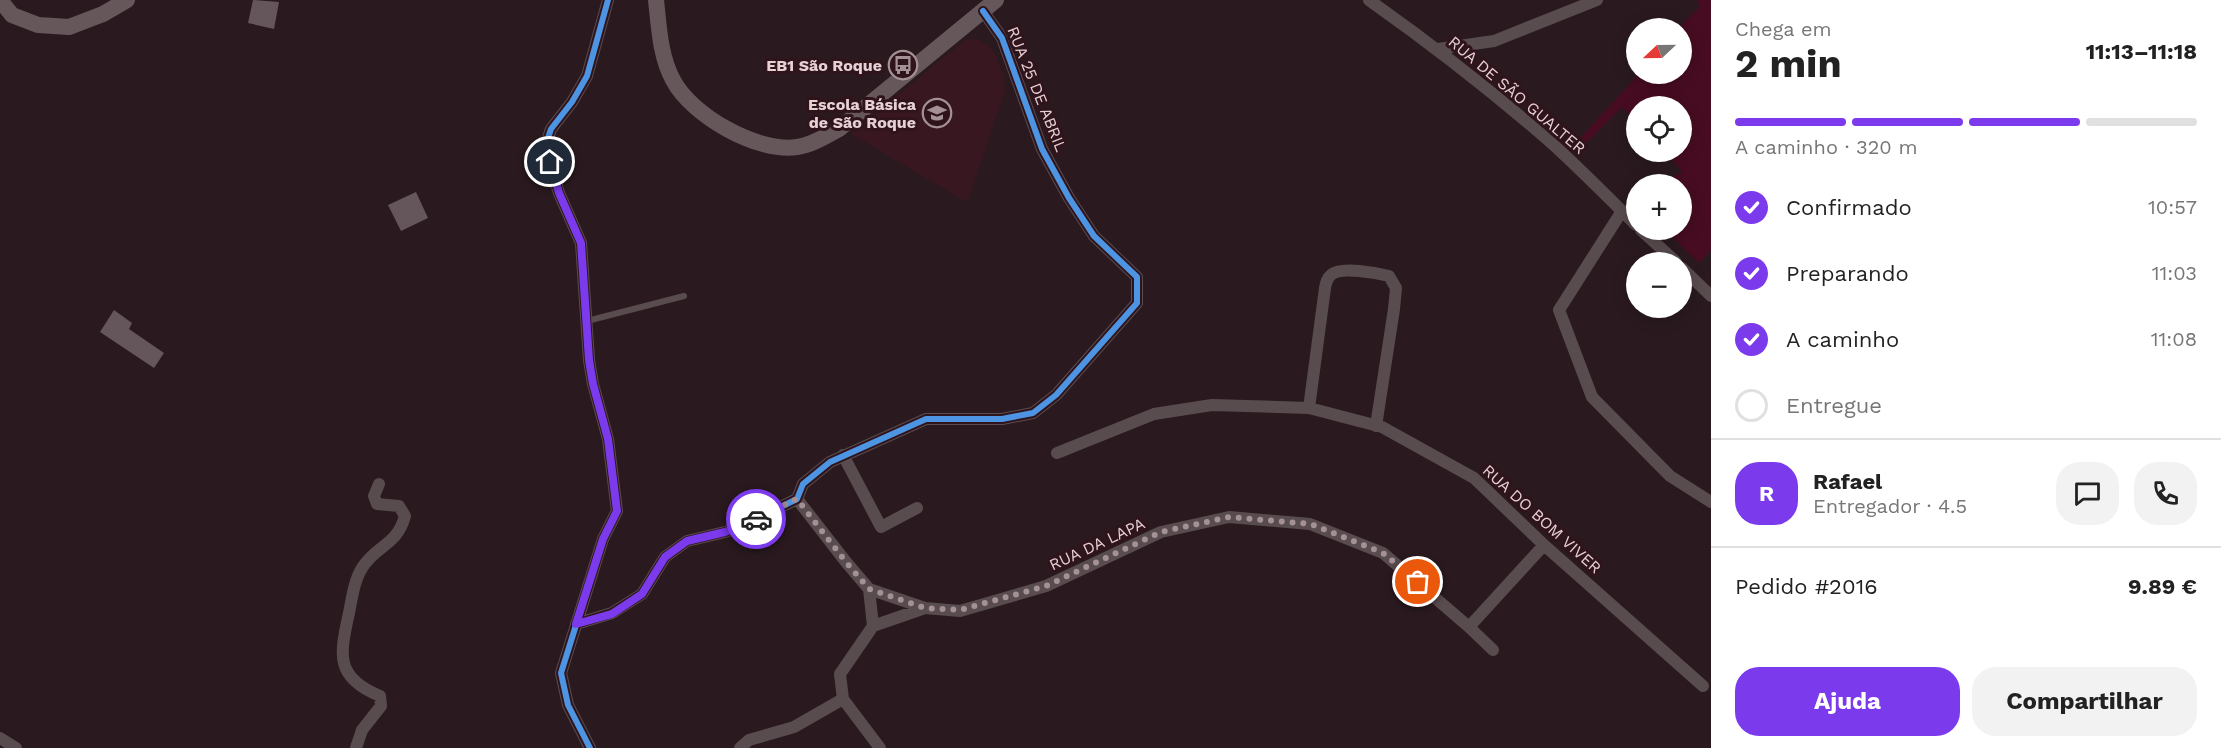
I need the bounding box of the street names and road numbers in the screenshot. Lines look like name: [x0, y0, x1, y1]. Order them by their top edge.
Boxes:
street label: RUA 25 DE ABRIL: [1003, 24, 1071, 155]
street label: RUA DE SÃO GUALTER: [1445, 32, 1589, 158]
street label: RUA DO BOM VIVER: [1479, 461, 1605, 577]
street label: RUA DA LAPA: [1046, 513, 1148, 574]

